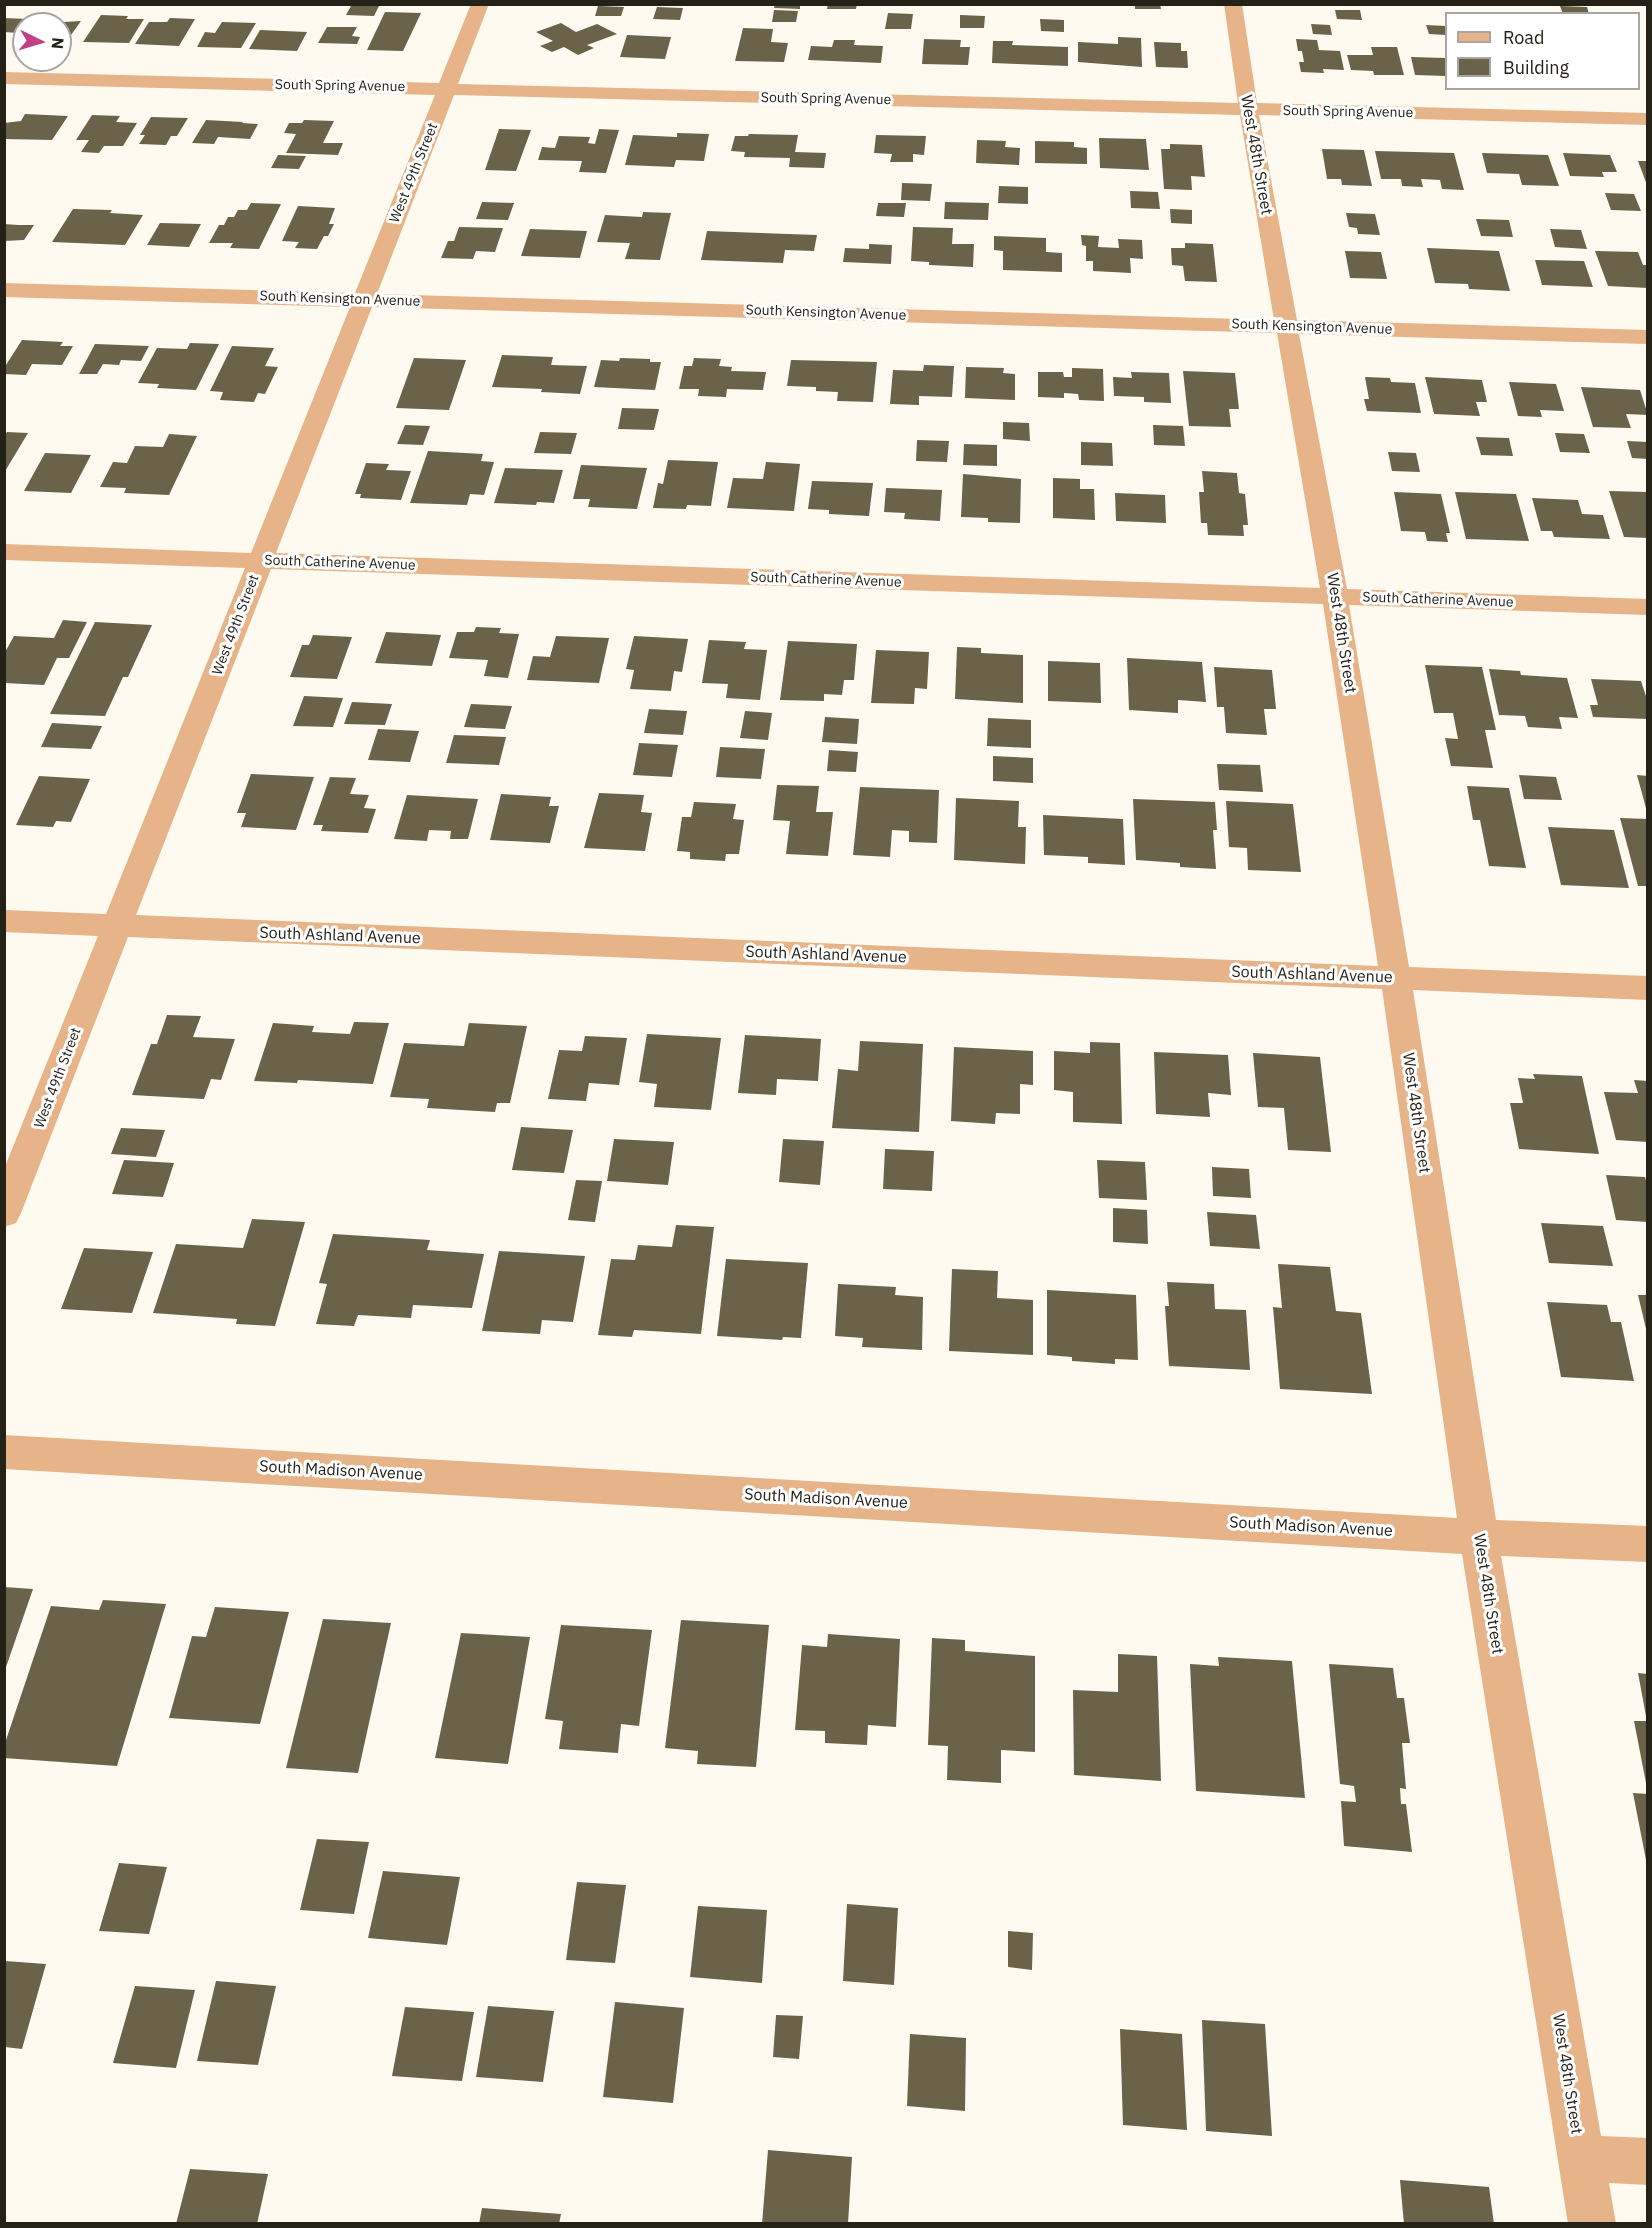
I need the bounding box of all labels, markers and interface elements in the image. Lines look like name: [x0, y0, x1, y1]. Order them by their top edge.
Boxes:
north arrow: [12, 12, 72, 72]
legend: [1445, 12, 1640, 90]
text: Road: [1503, 26, 1544, 49]
text: N: [47, 37, 68, 50]
text: Building: [1503, 56, 1569, 79]
street label: South Spring Avenue: [275, 76, 405, 96]
street label: South Spring Avenue: [761, 89, 891, 109]
street label: West 48th Street: [1236, 94, 1276, 216]
street label: South Spring Avenue: [1283, 102, 1413, 122]
street label: West 49th Street: [386, 121, 442, 225]
street label: South Kensington Avenue: [259, 288, 421, 310]
street label: South Kensington Avenue: [745, 302, 907, 324]
street label: South Kensington Avenue: [1231, 316, 1393, 338]
street label: South Catherine Avenue: [264, 552, 416, 574]
street label: South Catherine Avenue: [750, 569, 902, 591]
street label: West 49th Street: [209, 572, 263, 678]
street label: West 48th Street: [1322, 572, 1360, 694]
street label: South Catherine Avenue: [1362, 589, 1514, 611]
street label: South Ashland Avenue: [259, 924, 421, 948]
street label: South Ashland Avenue: [745, 943, 907, 967]
street label: South Ashland Avenue: [1231, 963, 1393, 987]
street label: West 49th Street: [31, 1025, 85, 1131]
street label: West 48th Street: [1398, 1052, 1434, 1174]
street label: South Madison Avenue: [259, 1457, 423, 1485]
street label: South Madison Avenue: [744, 1485, 908, 1513]
street label: South Madison Avenue: [1229, 1513, 1393, 1541]
street label: West 48th Street: [1469, 1533, 1507, 1655]
street label: West 48th Street: [1548, 2013, 1586, 2135]

